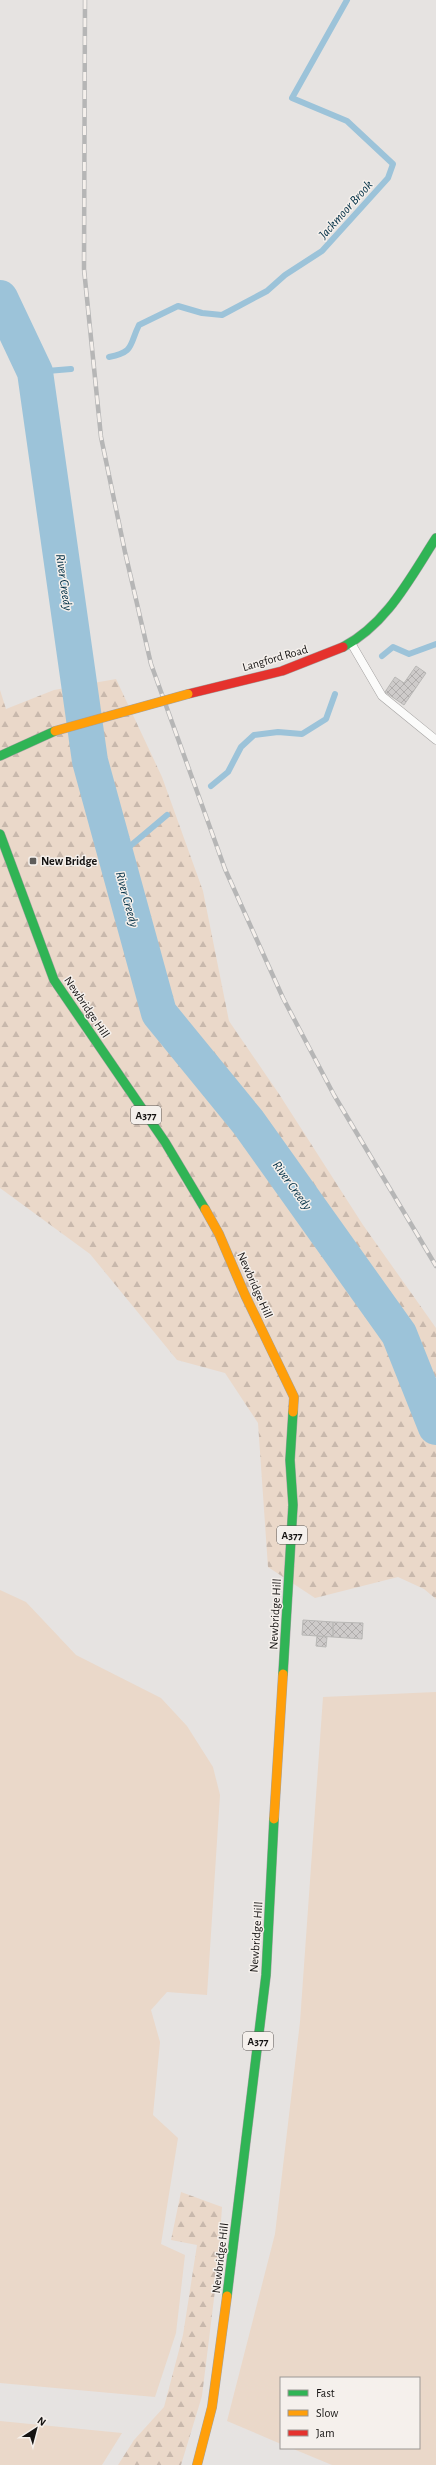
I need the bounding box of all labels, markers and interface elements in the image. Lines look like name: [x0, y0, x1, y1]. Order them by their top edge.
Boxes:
water label: Jackmoor Brook: [316, 178, 375, 242]
water label: River Creedy: [53, 553, 74, 612]
street label: Langford Road: [241, 643, 309, 673]
place label: New Bridge: [41, 855, 97, 867]
marker: New Bridge: [28, 856, 38, 866]
water label: River Creedy: [113, 870, 140, 929]
street label: Newbridge Hill: [62, 974, 112, 1040]
road number: A377: [131, 1106, 161, 1124]
water label: River Creedy: [270, 1159, 314, 1213]
street label: Newbridge Hill: [235, 1250, 275, 1320]
road number: A377: [277, 1526, 307, 1544]
street label: Newbridge Hill: [267, 1578, 283, 1650]
street label: Newbridge Hill: [248, 1901, 264, 1973]
road number: A377: [243, 2032, 273, 2050]
street label: Newbridge Hill: [210, 2222, 230, 2294]
legend: [280, 2377, 420, 2449]
text: Fast: [316, 2387, 335, 2399]
text: Slow: [316, 2407, 338, 2419]
north arrow: [16, 2409, 56, 2449]
text: N: [35, 2415, 48, 2428]
text: Jam: [316, 2427, 335, 2439]

